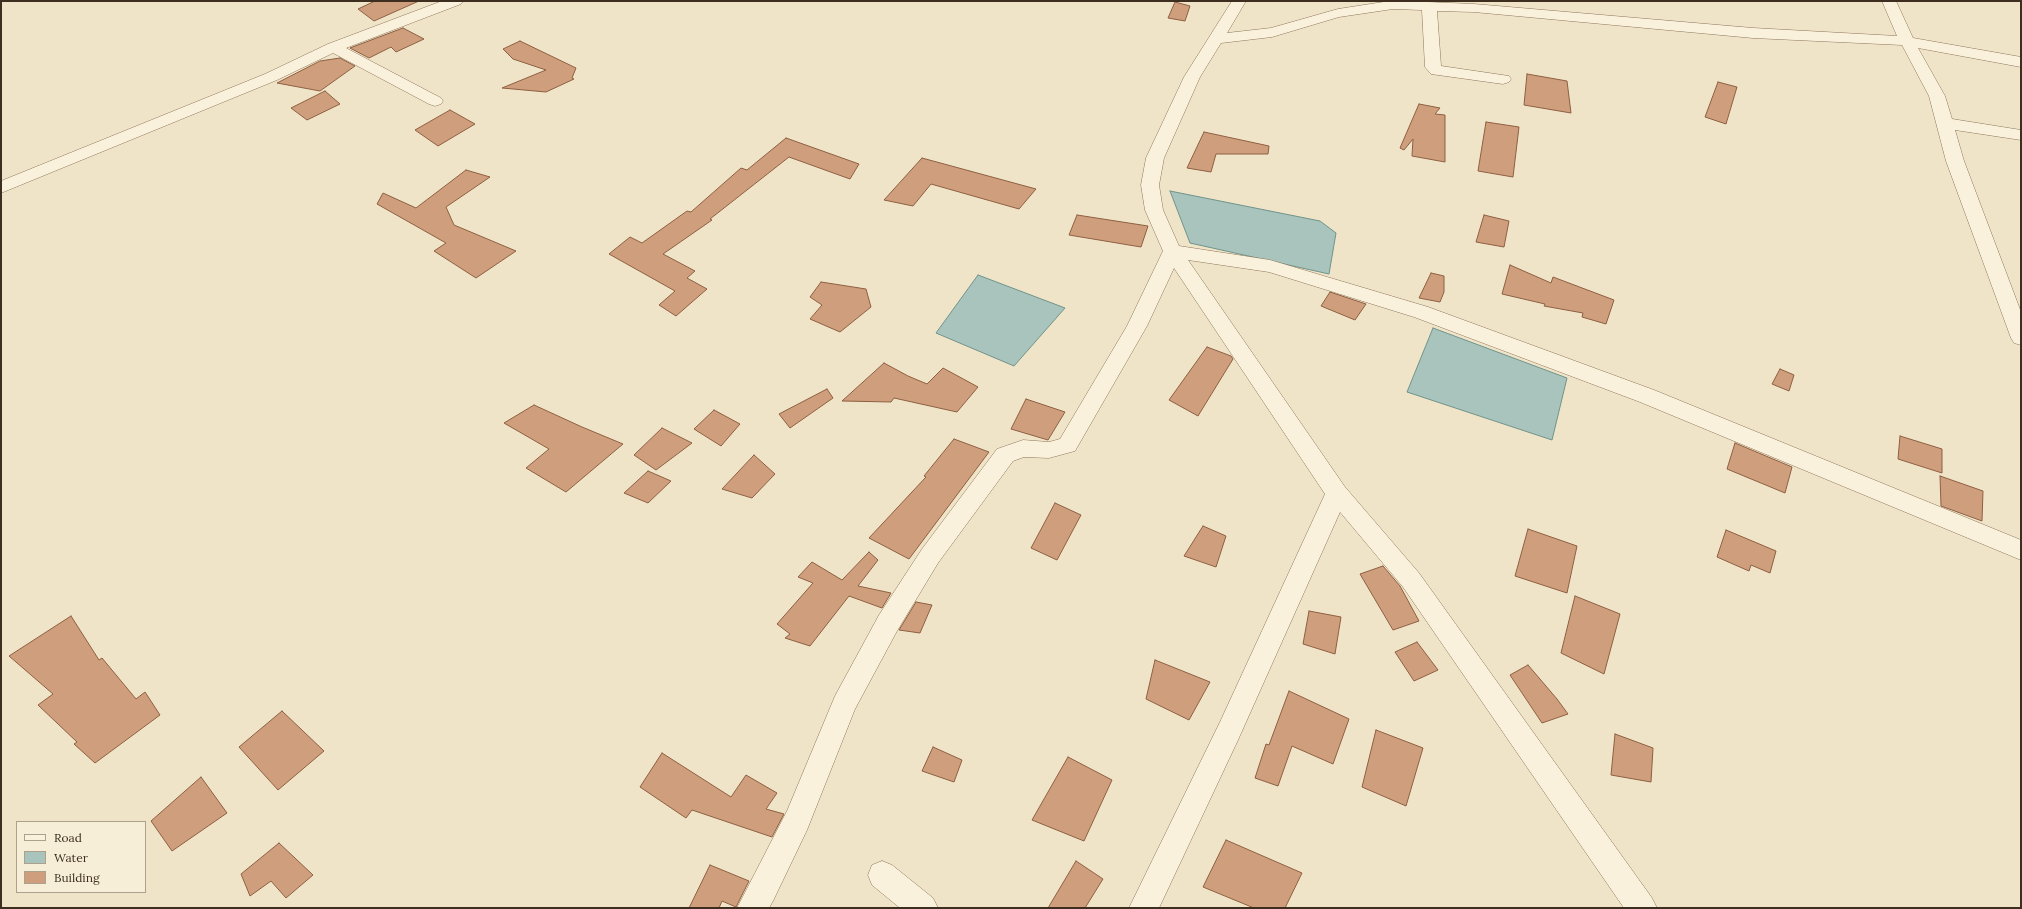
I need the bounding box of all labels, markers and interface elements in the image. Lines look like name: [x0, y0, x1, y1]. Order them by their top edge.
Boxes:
legend: [16, 821, 146, 893]
text: Road: [54, 830, 82, 845]
text: Water: [54, 850, 88, 865]
text: Building: [54, 870, 100, 885]

